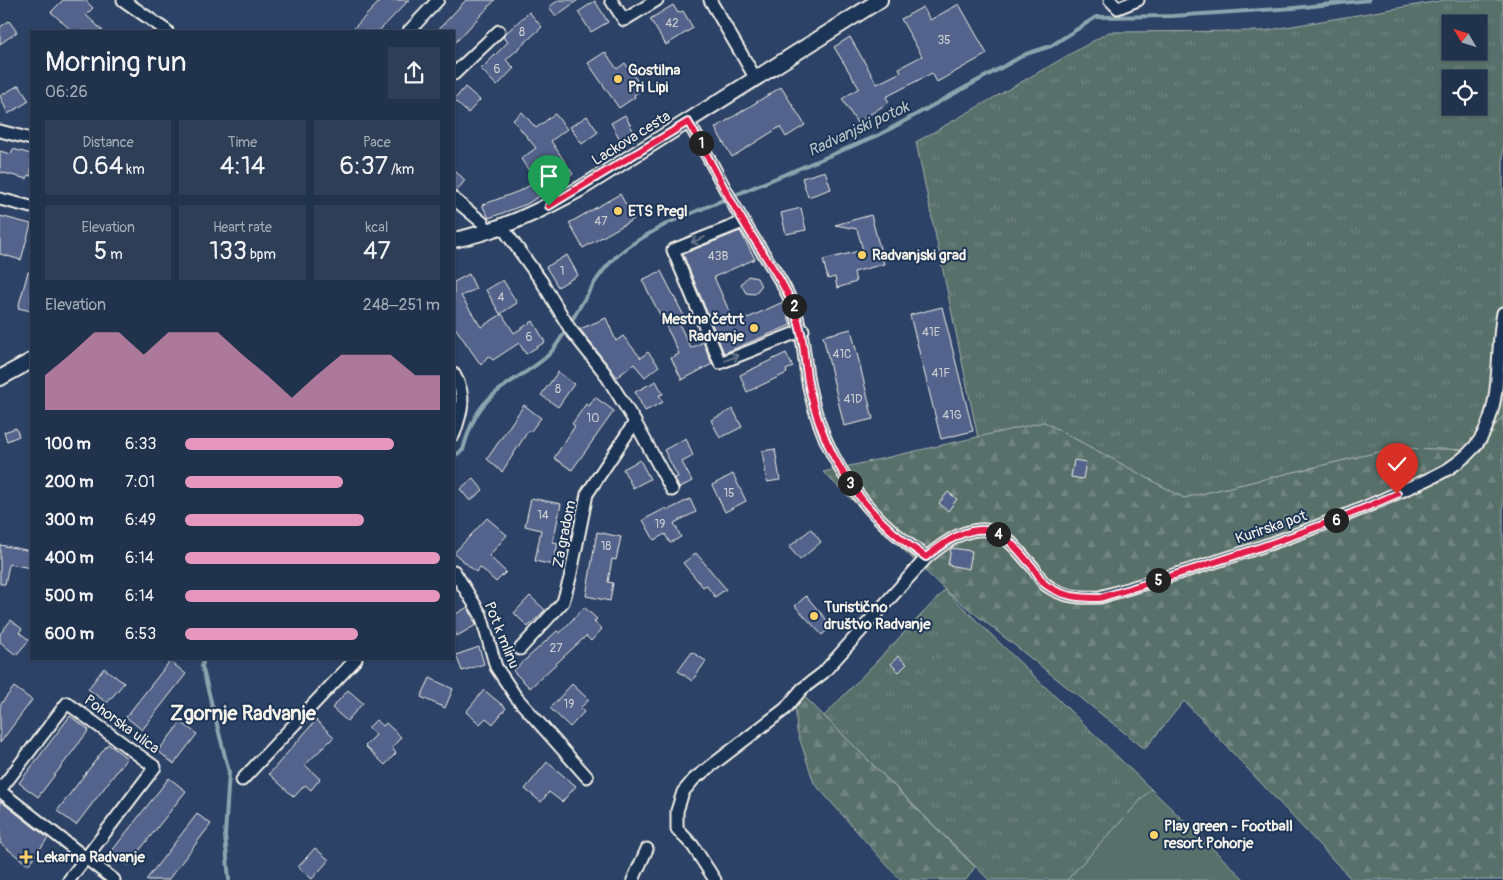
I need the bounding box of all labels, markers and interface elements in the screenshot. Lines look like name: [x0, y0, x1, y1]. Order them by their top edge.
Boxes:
north arrow: [1442, 15, 1488, 60]
map controls: [1442, 15, 1487, 115]
house number: 42: [665, 16, 679, 31]
house number: 8: [519, 25, 525, 40]
house number: 35: [937, 33, 951, 48]
text: Morning run: [45, 45, 187, 80]
button: share: [388, 47, 440, 99]
place label: Gostilna Pri Lipi: [628, 61, 680, 97]
house number: 6: [494, 62, 501, 77]
button: locate: [1442, 70, 1487, 115]
marker: Gostilna Pri Lipi: [612, 73, 624, 85]
text: 06:26: [45, 82, 88, 102]
water label: Radvanjski potok: [805, 96, 913, 161]
street label: Lackova cesta: [588, 107, 674, 170]
pin: 1: [688, 130, 714, 156]
text: Distance: [83, 134, 134, 151]
text: Time: [228, 134, 257, 151]
text: Pace: [363, 134, 391, 151]
text: 1: [699, 135, 704, 152]
text: 0.64: [72, 151, 123, 182]
text: 4:14: [220, 151, 265, 182]
text: 6:37: [339, 151, 388, 182]
pin: [528, 155, 570, 206]
text: km: [123, 161, 145, 178]
text: /km: [388, 161, 414, 178]
icon: arrive: [535, 162, 563, 190]
place label: ETS Pregl: [628, 202, 688, 221]
marker: ETS Pregl: [612, 205, 624, 217]
house number: 47: [594, 214, 608, 229]
text: Elevation: [81, 219, 135, 236]
text: Heart rate: [213, 219, 272, 236]
text: kcal: [365, 219, 388, 236]
text: 5: [94, 236, 107, 267]
text: 133: [209, 236, 247, 267]
text: 47: [363, 236, 391, 267]
one-way arrow: [691, 236, 706, 245]
text: m: [107, 246, 123, 263]
text: bpm: [247, 246, 276, 263]
place label: Radvanjski grad: [872, 246, 966, 265]
house number: 43B: [708, 249, 728, 264]
marker: Radvanjski grad: [856, 249, 868, 261]
house number: 1: [560, 264, 564, 279]
house number: 4: [498, 290, 505, 305]
pin: 2: [782, 294, 806, 318]
text: Elevation: [45, 295, 106, 315]
text: 248–251 m: [363, 295, 440, 315]
text: 2: [791, 298, 798, 315]
place label: Mestna četrt Radvanje: [662, 310, 745, 346]
marker: Mestna četrt Radvanje: [748, 322, 760, 334]
house number: 41E: [922, 325, 940, 340]
house number: 6: [526, 330, 533, 345]
house number: 41C: [832, 347, 852, 362]
one-way arrow: [725, 352, 740, 361]
house number: 41F: [932, 366, 950, 381]
house number: 8: [555, 382, 561, 397]
house number: 41D: [843, 392, 863, 407]
house number: 41G: [942, 408, 962, 423]
house number: 10: [587, 411, 599, 426]
text: 100 m: [45, 434, 91, 454]
text: 6:33: [125, 434, 156, 454]
pin: [1376, 443, 1418, 494]
icon: check: [1383, 450, 1411, 478]
pin: 3: [838, 470, 862, 496]
text: 200 m: [45, 472, 93, 492]
text: 7:01: [125, 472, 155, 492]
text: 3: [847, 475, 854, 492]
house number: 15: [723, 486, 735, 501]
street label: Za gradom: [549, 499, 580, 569]
street label: Kurirska pot: [1233, 506, 1310, 549]
house number: 14: [537, 508, 549, 523]
pin: 6: [1324, 508, 1348, 532]
text: 300 m: [45, 510, 93, 530]
text: 6:49: [125, 510, 156, 530]
text: 6: [1332, 512, 1341, 529]
house number: 19: [655, 517, 665, 532]
pin: 4: [986, 522, 1010, 546]
text: 4: [994, 526, 1003, 543]
house number: 18: [601, 539, 611, 554]
text: 400 m: [45, 548, 94, 568]
text: 6:14: [125, 548, 154, 568]
pin: 5: [1146, 568, 1170, 592]
text: 5: [1155, 572, 1162, 589]
text: 500 m: [45, 586, 93, 606]
text: 6:14: [125, 586, 154, 606]
place label: Turistično društvo Radvanje: [823, 598, 931, 634]
street label: Pot k mlinu: [480, 599, 524, 671]
marker: Turistično društvo Radvanje: [808, 610, 820, 622]
text: 600 m: [45, 624, 94, 644]
text: 6:53: [125, 624, 156, 644]
house number: 27: [549, 641, 563, 656]
street label: Pohorska ulica: [80, 691, 163, 758]
house number: 19: [564, 697, 574, 712]
district label: Zgornje Radvanje: [170, 701, 317, 726]
place label: Play green - Football resort Pohorje: [1164, 817, 1293, 853]
marker: Play green - Football resort Pohorje: [1148, 829, 1160, 841]
place label: Lekarna Radvanje: [36, 848, 145, 867]
marker: Lekarna Radvanje: [20, 851, 32, 863]

